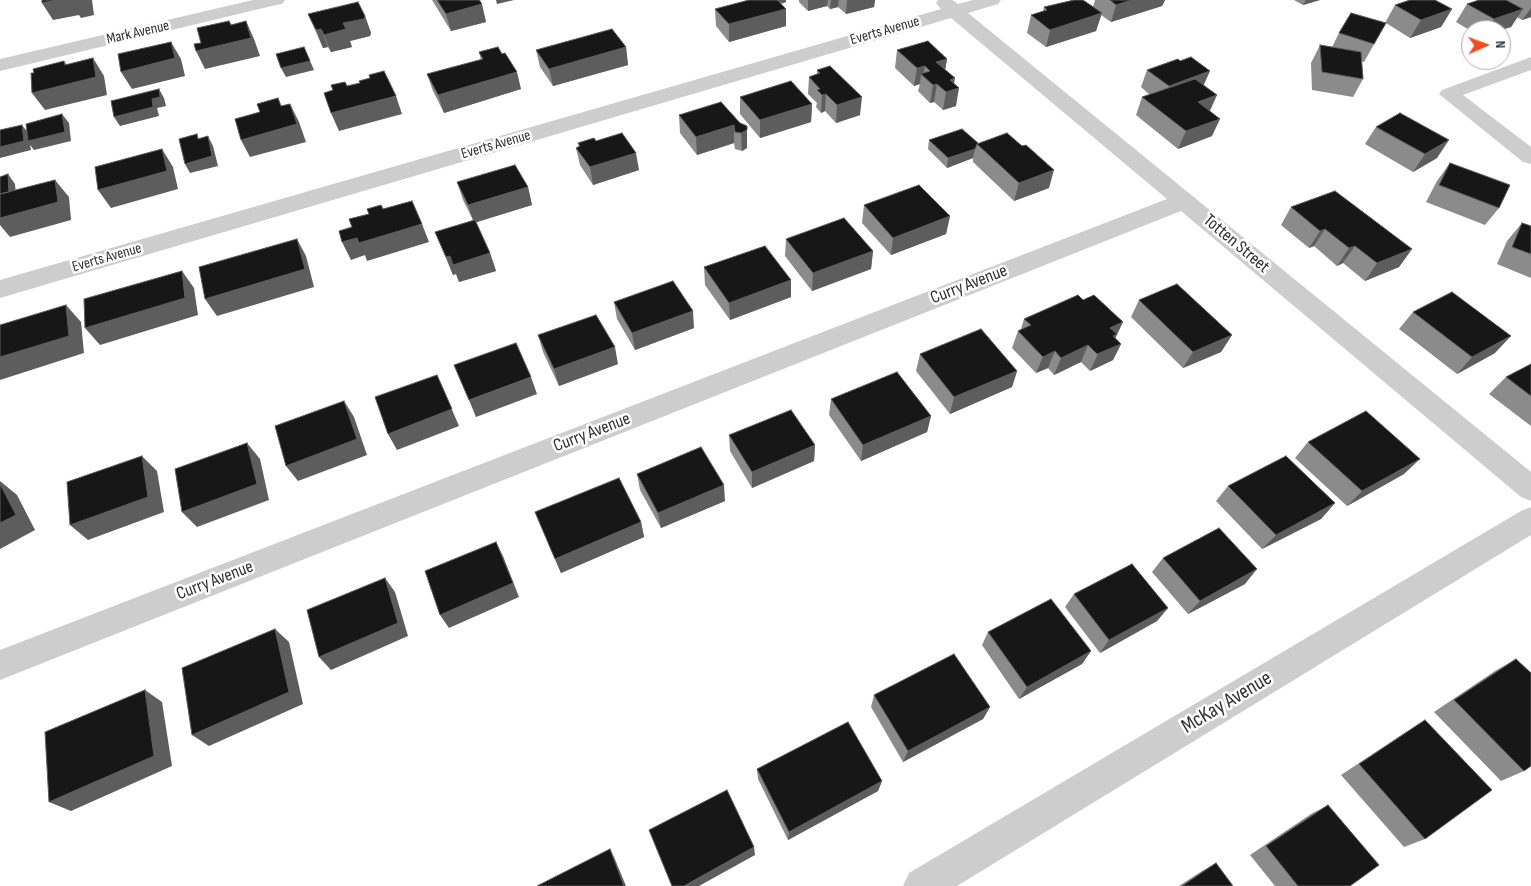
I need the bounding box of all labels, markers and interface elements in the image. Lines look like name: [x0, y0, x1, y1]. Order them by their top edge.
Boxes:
street label: Everts Avenue: [848, 13, 922, 49]
street label: Mark Avenue: [105, 17, 171, 49]
north arrow: [1461, 20, 1511, 70]
text: N: [1492, 40, 1509, 49]
street label: Everts Avenue: [459, 127, 533, 163]
street label: Totten Street: [1198, 210, 1274, 278]
street label: Everts Avenue: [70, 240, 144, 276]
street label: Curry Avenue: [928, 260, 1010, 310]
street label: Curry Avenue: [551, 408, 633, 458]
street label: Curry Avenue: [174, 556, 256, 606]
street label: McKay Avenue: [1177, 666, 1277, 740]

